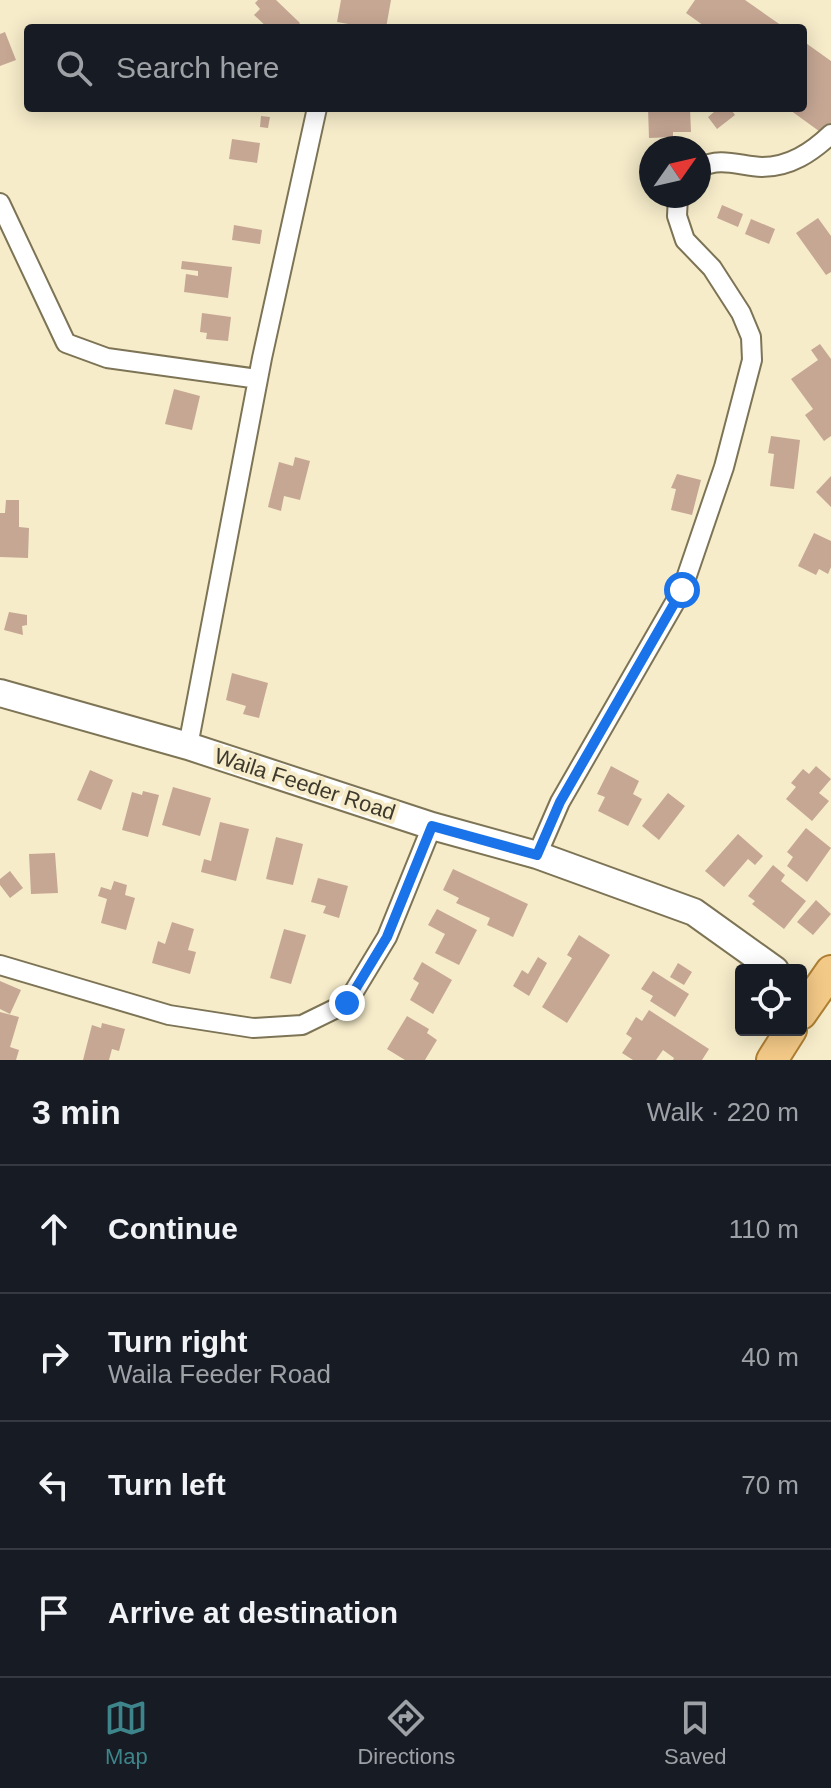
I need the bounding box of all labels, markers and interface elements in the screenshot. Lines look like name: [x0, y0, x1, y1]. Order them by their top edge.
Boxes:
search box: [24, 24, 807, 112]
icon: search: [52, 46, 96, 90]
text: Search here: [116, 51, 279, 84]
north arrow: [639, 136, 711, 208]
route start: [664, 572, 700, 608]
street label: Waila Feeder Road: [211, 743, 399, 825]
map controls: [735, 964, 807, 1036]
button: locate: [735, 964, 807, 1036]
route end: [329, 985, 365, 1021]
text: 3 min: [32, 1093, 121, 1131]
text: Walk · 220 m: [647, 1097, 799, 1127]
icon: ahead: [32, 1207, 76, 1251]
text: Continue: [108, 1212, 238, 1245]
text: 110 m: [729, 1214, 799, 1244]
text: Turn right: [108, 1325, 247, 1358]
icon: right: [32, 1335, 76, 1379]
text: 40 m: [741, 1342, 799, 1372]
text: Waila Feeder Road: [108, 1359, 331, 1389]
icon: left: [32, 1463, 76, 1507]
text: Turn left: [108, 1468, 226, 1501]
text: 70 m: [741, 1470, 799, 1500]
icon: arrive: [32, 1591, 76, 1635]
text: Arrive at destination: [108, 1596, 398, 1629]
tab: Map: [104, 1696, 148, 1770]
tab: Directions: [357, 1696, 455, 1770]
tab: Saved: [664, 1696, 727, 1770]

